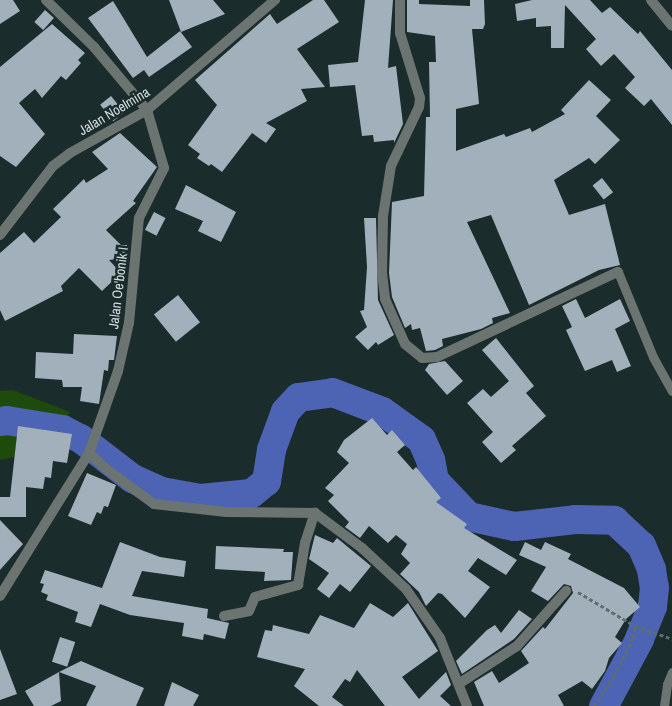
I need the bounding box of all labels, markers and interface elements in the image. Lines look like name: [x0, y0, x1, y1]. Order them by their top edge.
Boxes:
street label: Jalan Noelmina: [75, 83, 153, 139]
street label: Jalan Oe'bonik I: [105, 246, 131, 330]

